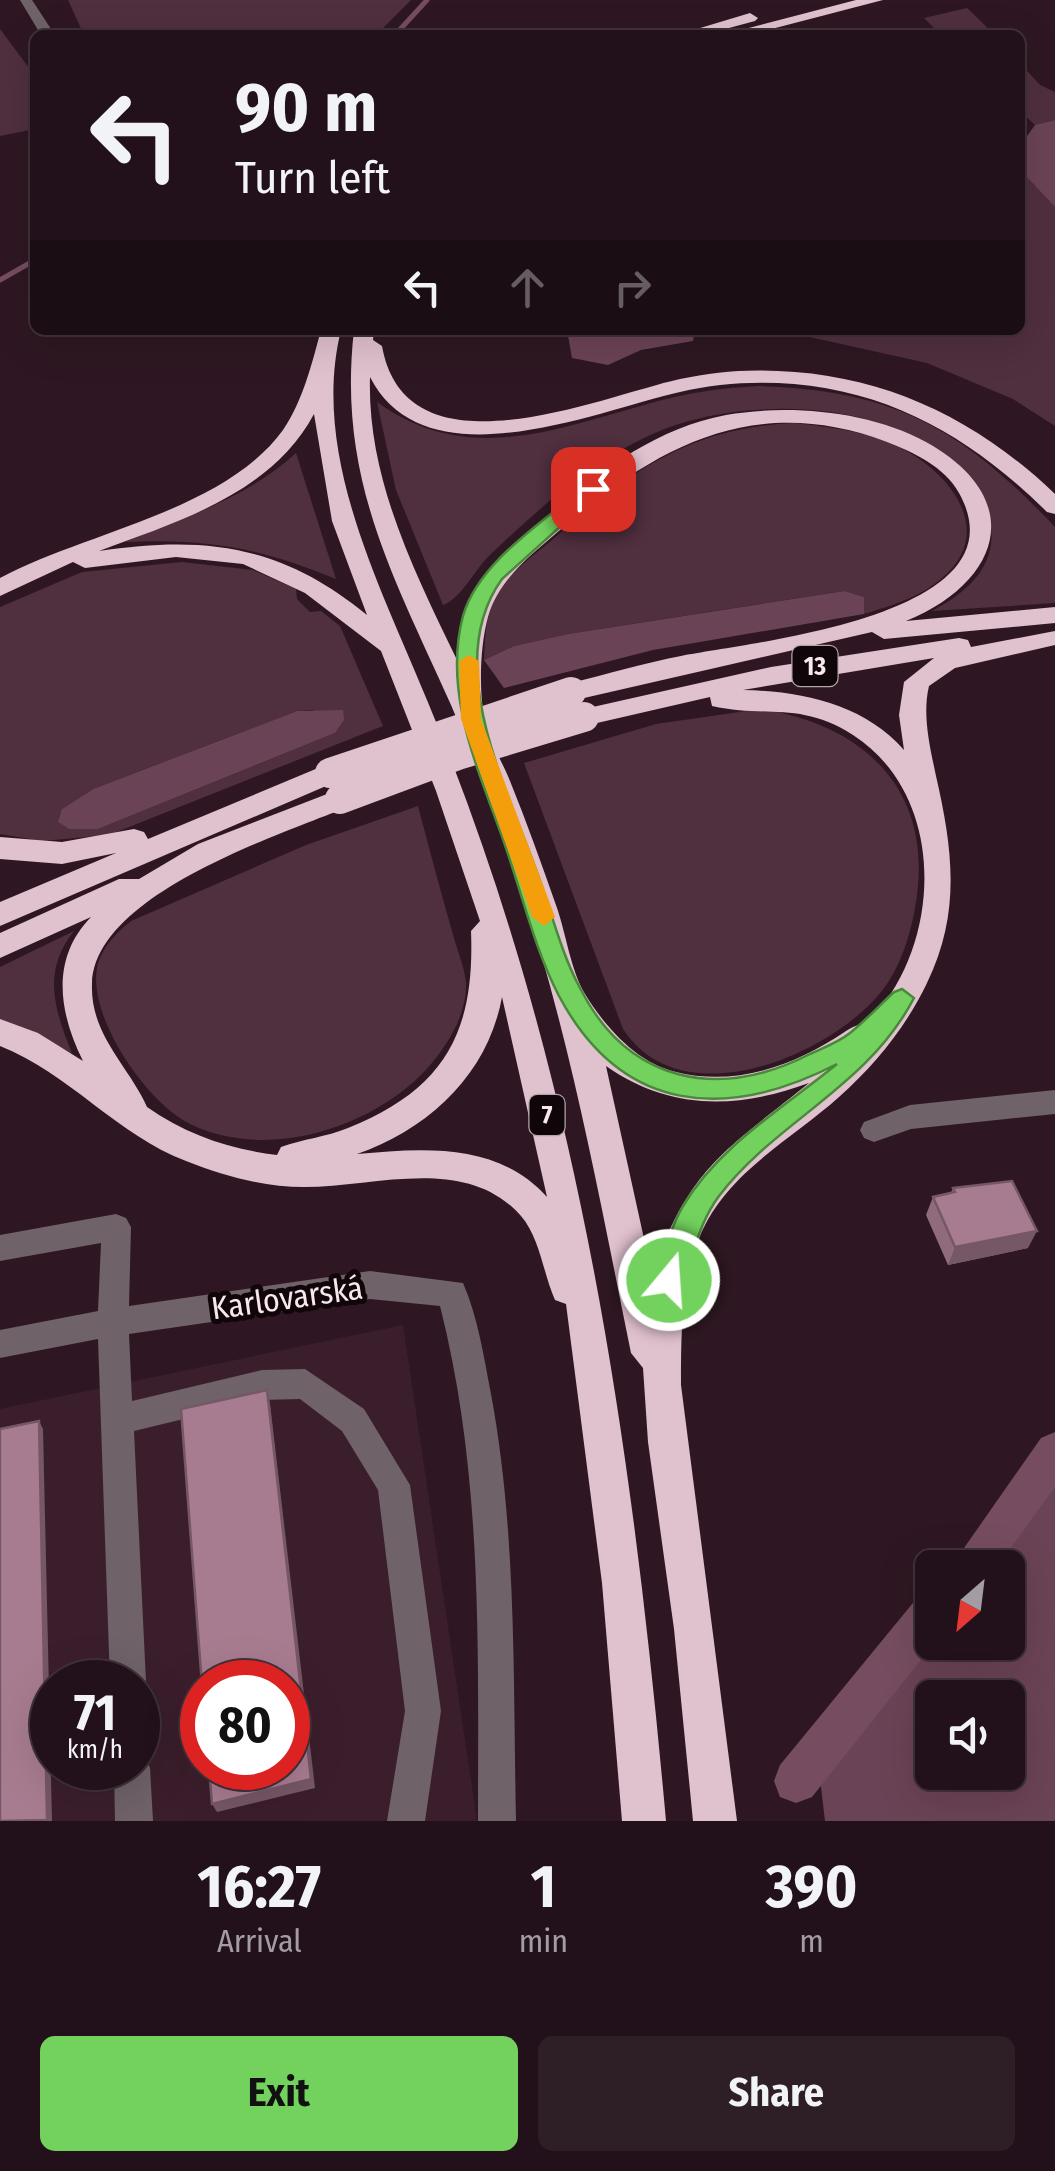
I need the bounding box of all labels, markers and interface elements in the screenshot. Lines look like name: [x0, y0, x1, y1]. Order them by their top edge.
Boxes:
text: 90 m: [235, 66, 377, 150]
icon: left: [70, 70, 200, 200]
text: Turn left: [235, 151, 390, 205]
icon: left: [395, 260, 450, 315]
icon: ahead: [500, 260, 555, 315]
icon: right: [605, 260, 660, 315]
pin: [551, 447, 636, 532]
icon: arrive: [566, 462, 621, 517]
road number: 13: [792, 646, 838, 686]
road number: 7: [530, 1095, 564, 1135]
position arrow: [617, 1228, 721, 1332]
street label: Karlovarská: [209, 1269, 365, 1327]
north arrow: [915, 1550, 1025, 1660]
map controls: [915, 1550, 1025, 1790]
speed limit sign: 80: [180, 1660, 310, 1790]
button: sound: [915, 1680, 1025, 1790]
text: 71: [74, 1683, 116, 1743]
text: km/h: [67, 1735, 123, 1765]
text: 16:27: [198, 1851, 321, 1923]
text: 1: [531, 1851, 556, 1923]
text: 390: [766, 1851, 857, 1923]
text: Arrival: [217, 1922, 302, 1960]
text: min: [519, 1922, 568, 1960]
text: m: [799, 1922, 824, 1960]
button: Exit: [40, 2036, 518, 2151]
button: Share: [538, 2036, 1015, 2151]

